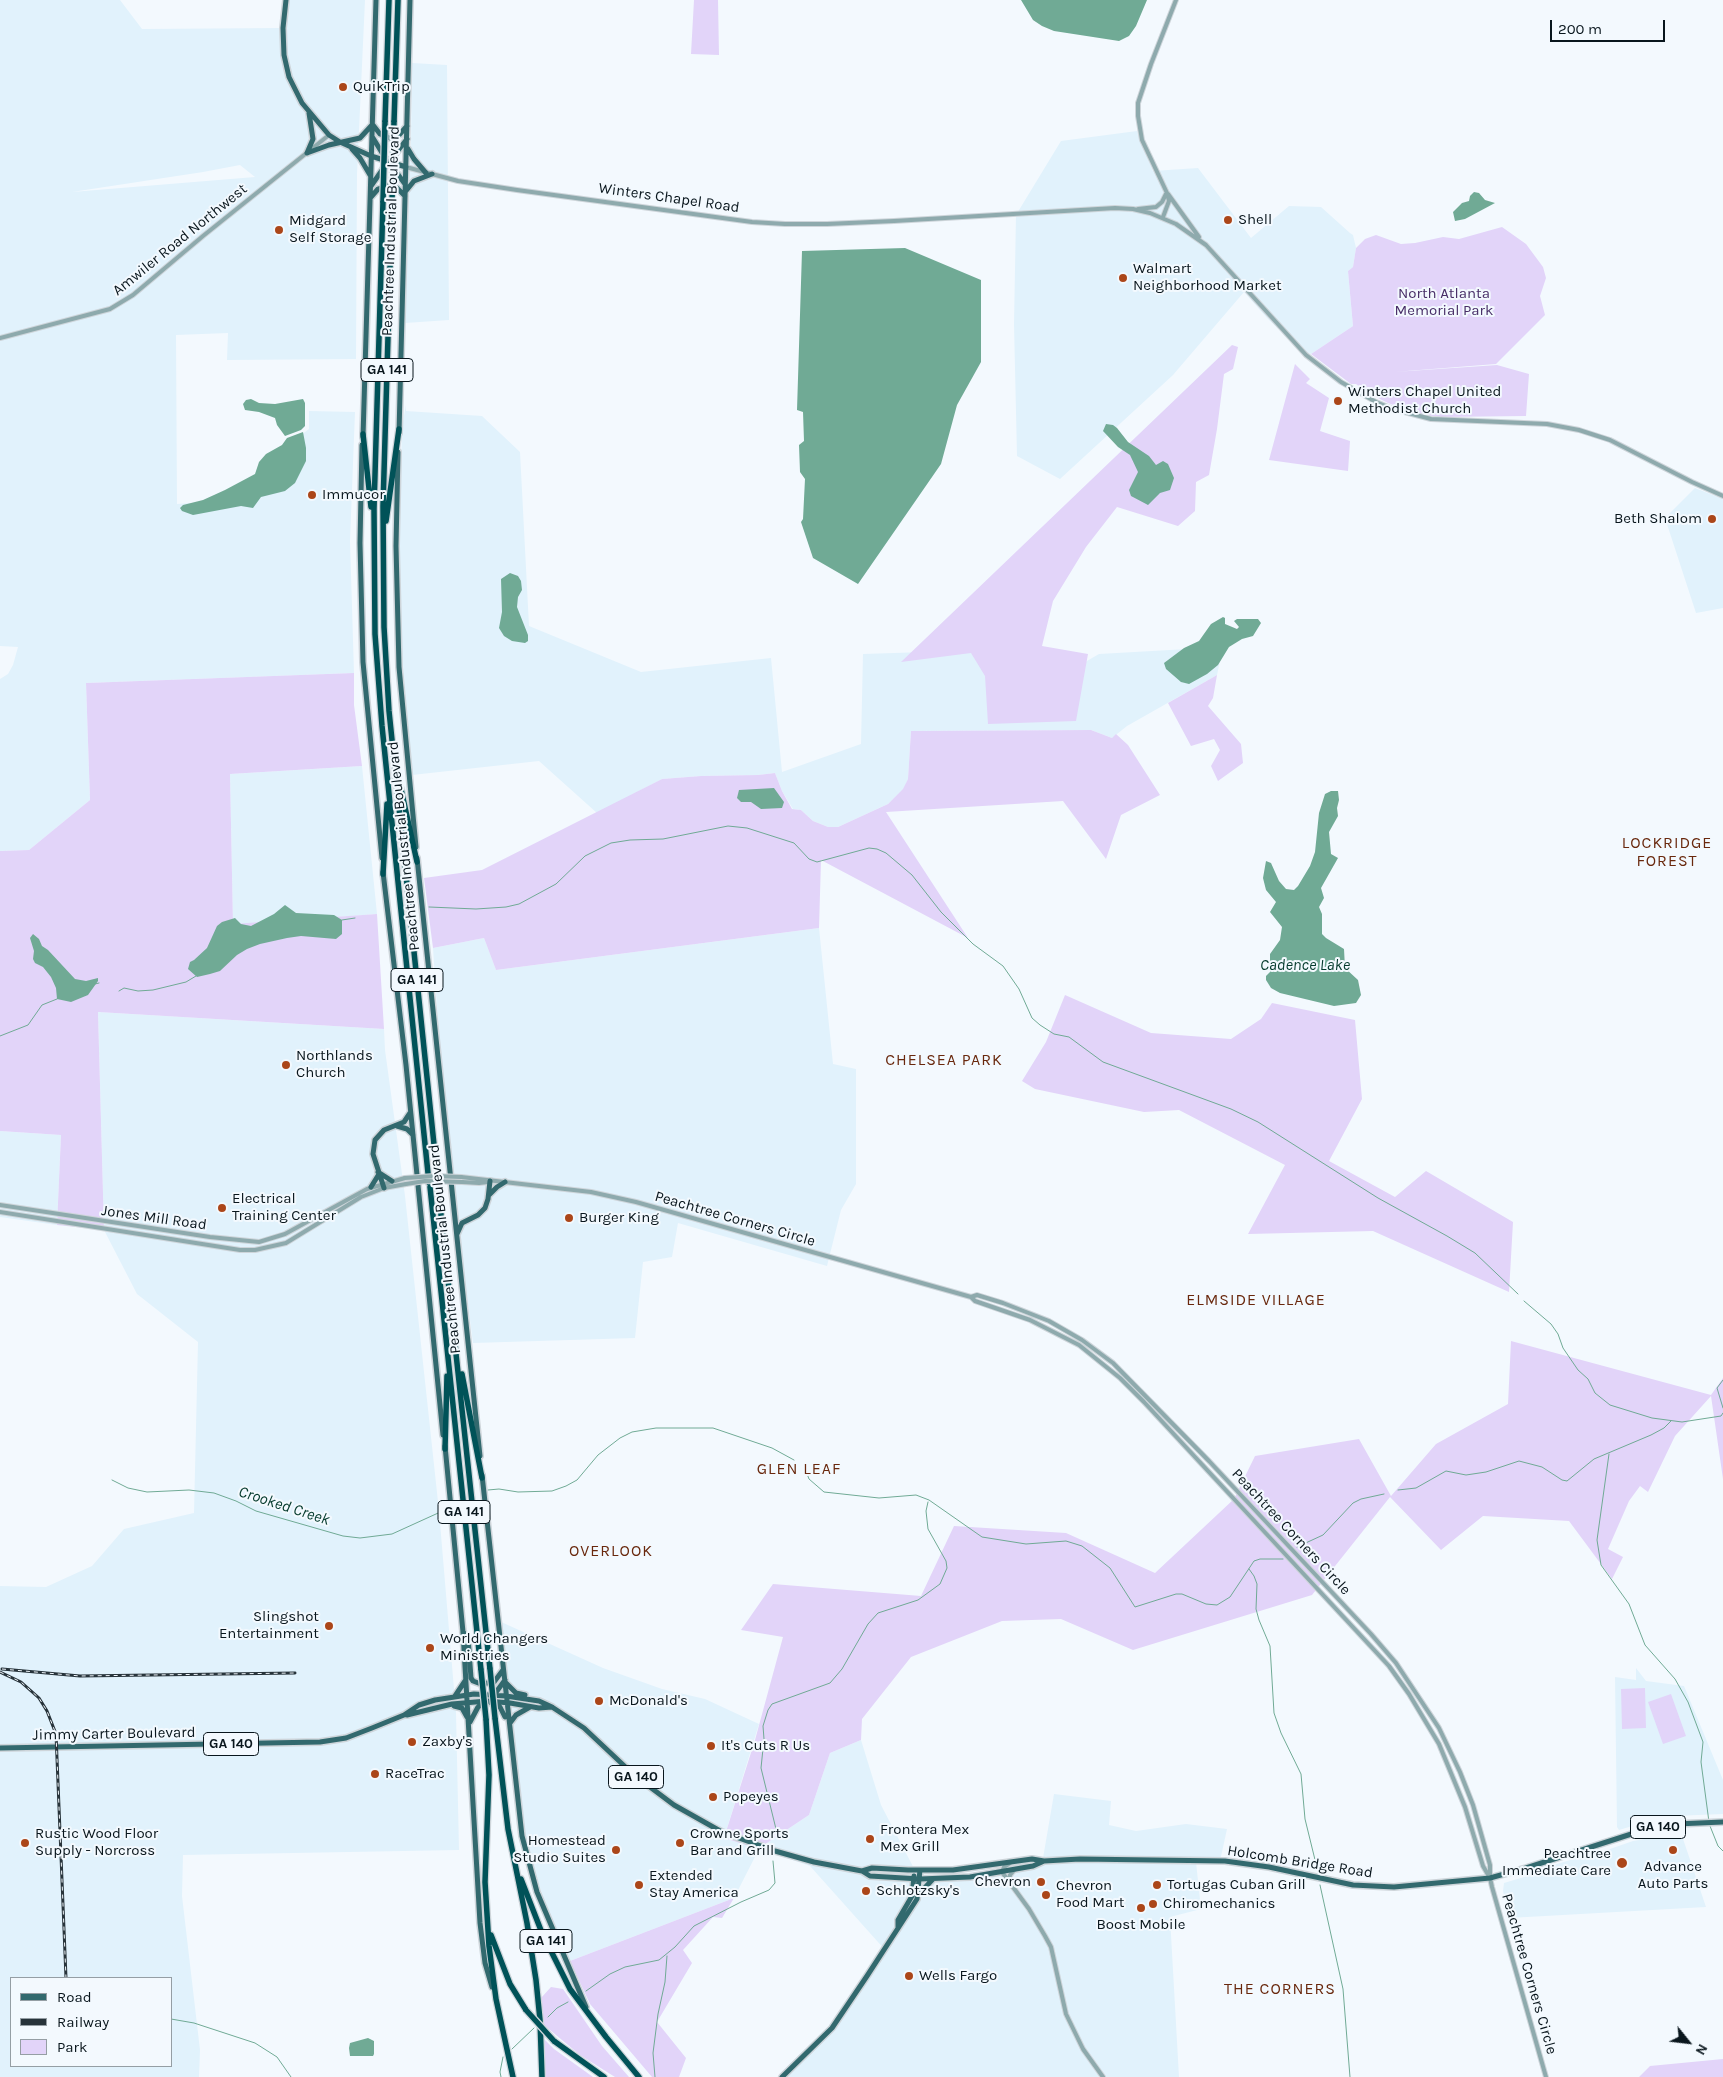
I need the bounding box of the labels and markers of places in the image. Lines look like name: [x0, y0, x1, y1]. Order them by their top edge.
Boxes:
place label: QuikTrip: [353, 78, 410, 96]
marker: QuikTrip: [337, 81, 349, 93]
place label: Shell: [1238, 211, 1272, 229]
place label: Midgard Self Storage: [289, 212, 371, 247]
marker: Shell: [1222, 214, 1234, 226]
marker: Midgard Self Storage: [273, 224, 285, 236]
place label: Walmart Neighborhood Market: [1133, 260, 1282, 295]
marker: Walmart Neighborhood Market: [1117, 272, 1129, 284]
place label: Winters Chapel United Methodist Church: [1348, 383, 1501, 418]
marker: Winters Chapel United Methodist Church: [1332, 395, 1344, 407]
place label: Immucor: [322, 486, 385, 504]
marker: Immucor: [306, 489, 318, 501]
place label: Beth Shalom: [1614, 510, 1702, 528]
marker: Beth Shalom: [1706, 513, 1718, 525]
place label: Northlands Church: [296, 1047, 373, 1082]
marker: Northlands Church: [280, 1059, 292, 1071]
place label: Electrical Training Center: [232, 1190, 336, 1225]
marker: Electrical Training Center: [216, 1202, 228, 1214]
place label: Burger King: [579, 1209, 659, 1227]
marker: Burger King: [563, 1212, 575, 1224]
place label: Slingshot Entertainment: [219, 1608, 319, 1643]
marker: Slingshot Entertainment: [323, 1620, 335, 1632]
place label: World Changers Ministries: [440, 1630, 548, 1665]
marker: World Changers Ministries: [424, 1642, 436, 1654]
place label: McDonald's: [609, 1692, 688, 1710]
marker: McDonald's: [593, 1695, 605, 1707]
place label: Zaxby's: [422, 1733, 473, 1751]
marker: Zaxby's: [406, 1736, 418, 1748]
place label: It's Cuts R Us: [721, 1737, 810, 1755]
marker: It's Cuts R Us: [705, 1740, 717, 1752]
place label: RaceTrac: [385, 1765, 445, 1783]
marker: RaceTrac: [369, 1768, 381, 1780]
place label: Popeyes: [723, 1788, 779, 1806]
marker: Popeyes: [707, 1791, 719, 1803]
place label: Frontera Mex Mex Grill: [880, 1821, 969, 1856]
place label: Rustic Wood Floor Supply - Norcross: [35, 1825, 158, 1860]
place label: Crowne Sports Bar and Grill: [690, 1825, 789, 1860]
place label: Homestead Studio Suites: [513, 1832, 606, 1867]
marker: Frontera Mex Mex Grill: [864, 1833, 876, 1845]
marker: Rustic Wood Floor Supply - Norcross: [19, 1837, 31, 1849]
marker: Crowne Sports Bar and Grill: [674, 1837, 686, 1849]
marker: Homestead Studio Suites: [610, 1844, 622, 1856]
marker: Advance Auto Parts: [1667, 1844, 1679, 1856]
place label: Peachtree Immediate Care: [1502, 1845, 1611, 1880]
marker: Peachtree Immediate Care: [1615, 1856, 1629, 1870]
place label: Advance Auto Parts: [1638, 1858, 1708, 1893]
place label: Extended Stay America: [649, 1867, 739, 1902]
place label: Chevron: [975, 1873, 1031, 1891]
marker: Chevron: [1035, 1876, 1047, 1888]
place label: Tortugas Cuban Grill: [1167, 1876, 1306, 1894]
place label: Chevron Food Mart: [1056, 1877, 1124, 1912]
marker: Extended Stay America: [633, 1879, 645, 1891]
marker: Tortugas Cuban Grill: [1151, 1879, 1163, 1891]
place label: Schlotzsky's: [876, 1882, 960, 1900]
marker: Schlotzsky's: [860, 1885, 872, 1897]
marker: Chevron Food Mart: [1040, 1889, 1052, 1901]
place label: Chiromechanics: [1163, 1895, 1275, 1913]
marker: Chiromechanics: [1147, 1898, 1159, 1910]
marker: Boost Mobile: [1135, 1902, 1147, 1914]
place label: Boost Mobile: [1097, 1916, 1185, 1934]
place label: Wells Fargo: [919, 1967, 997, 1985]
marker: Wells Fargo: [903, 1970, 915, 1982]

